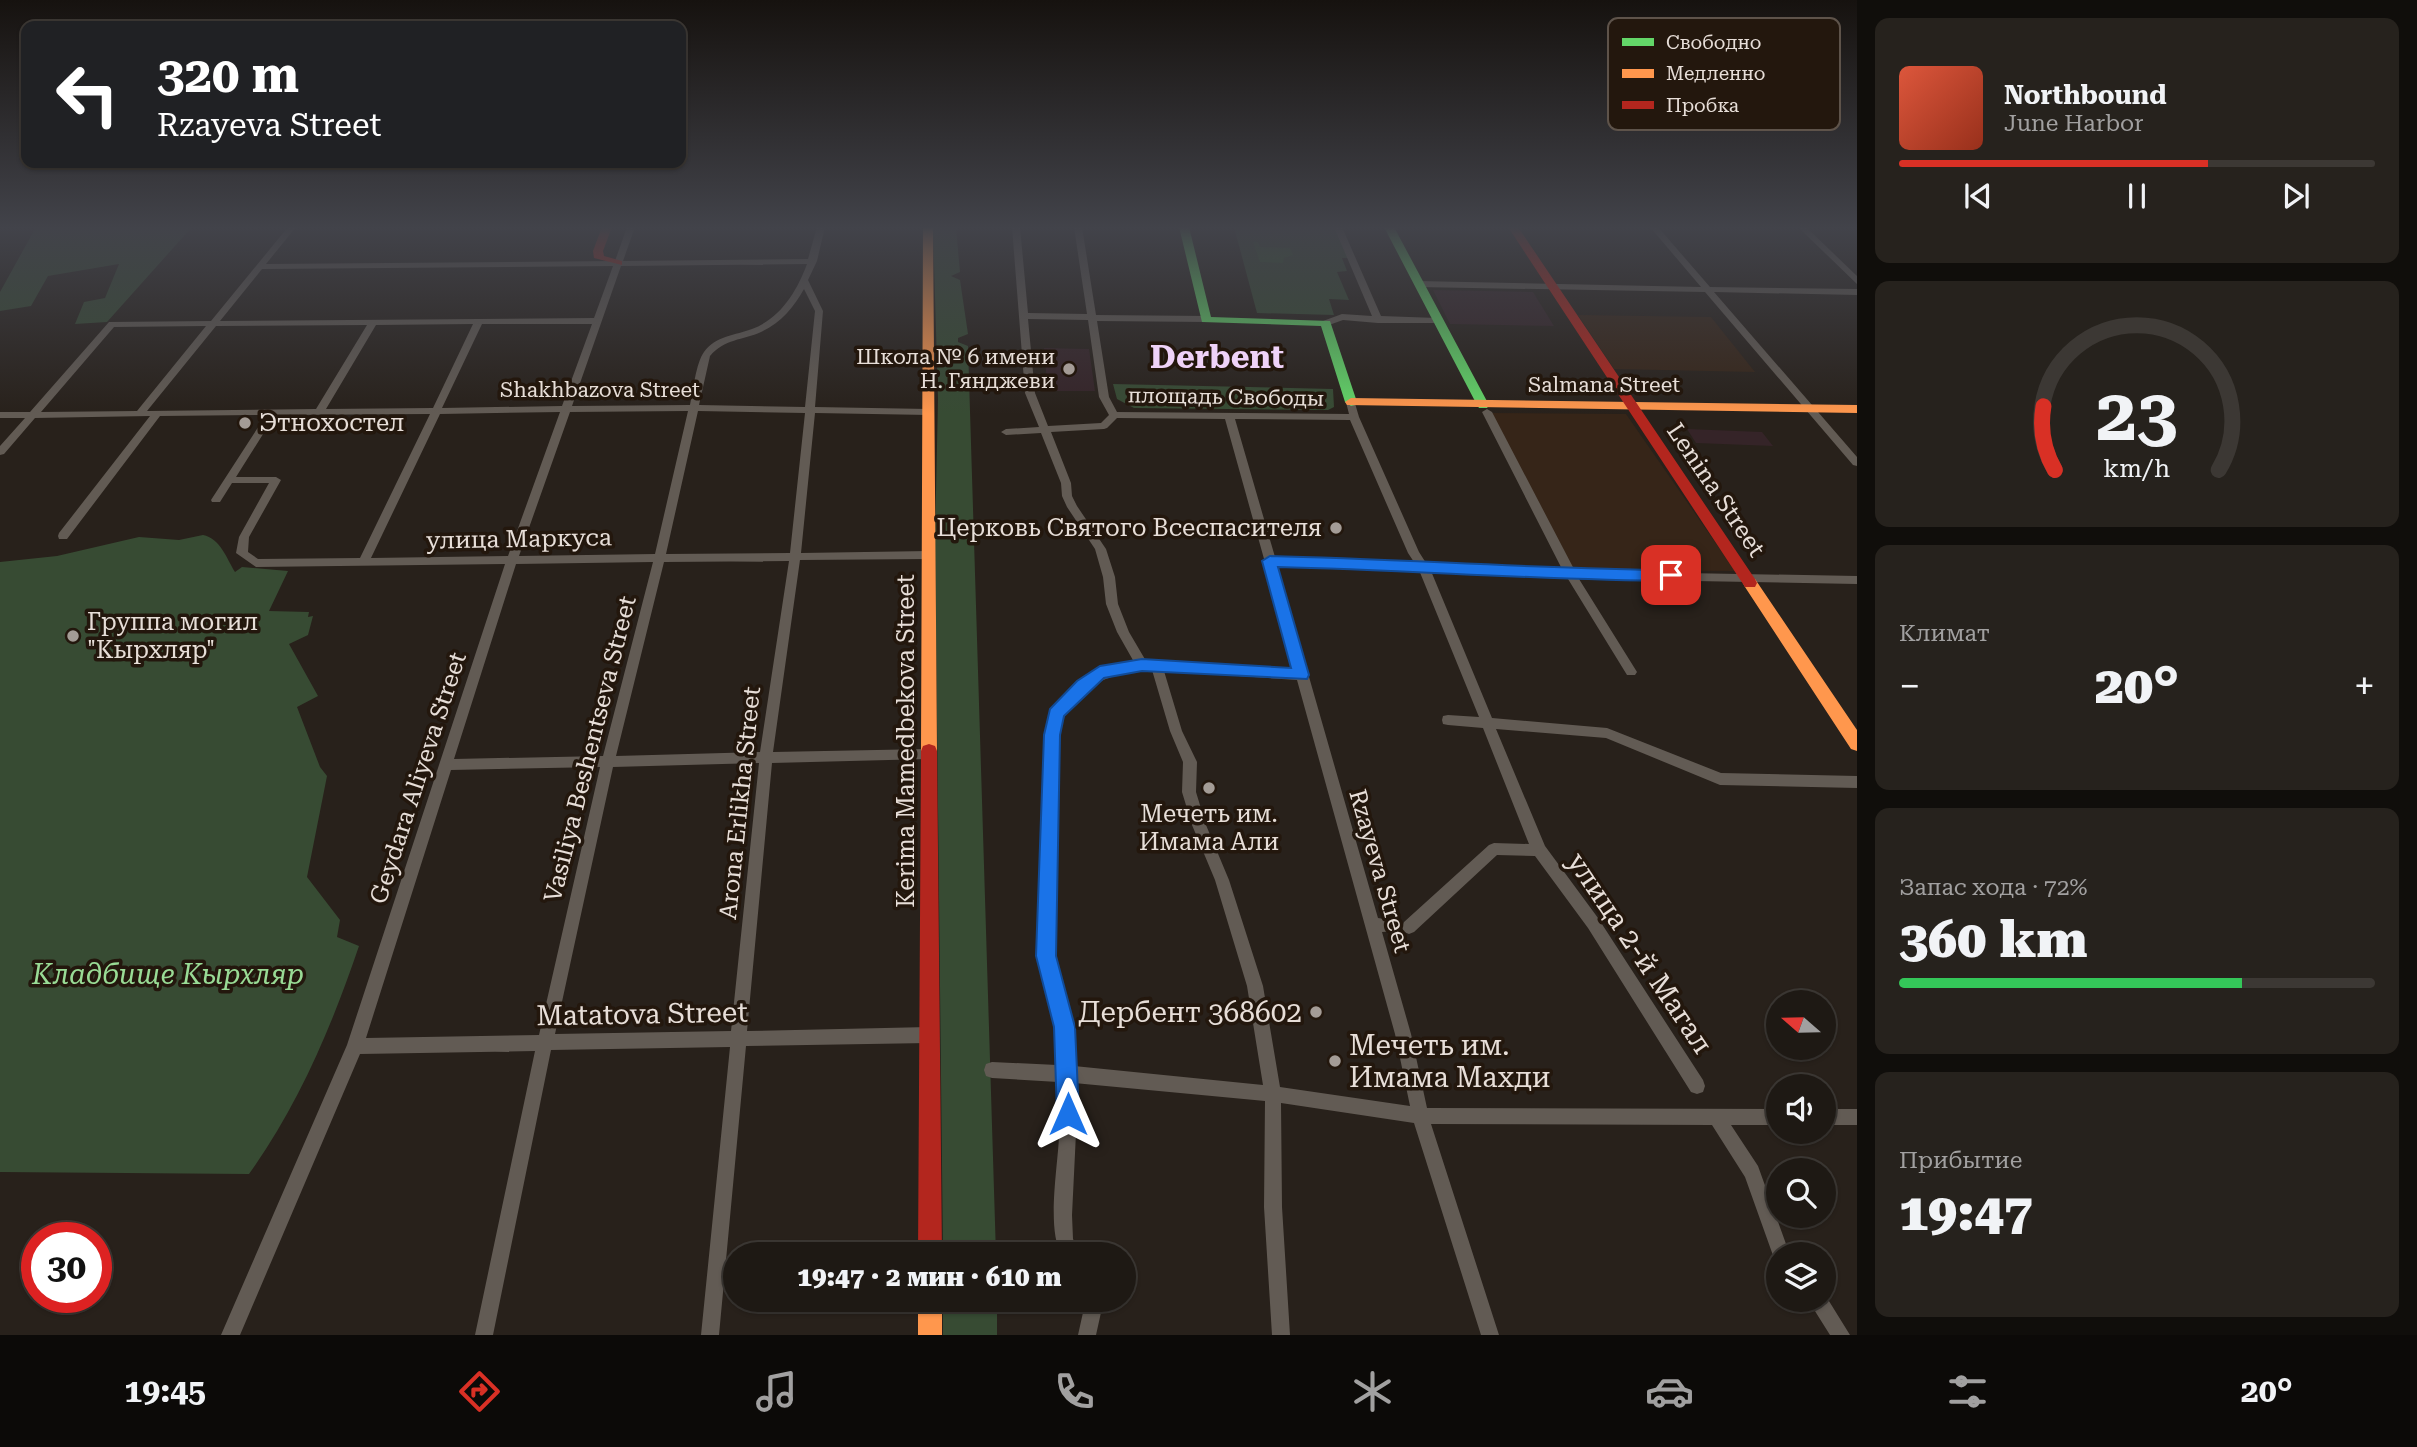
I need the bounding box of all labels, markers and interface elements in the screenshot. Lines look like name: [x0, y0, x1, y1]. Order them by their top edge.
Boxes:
legend: [1608, 18, 1840, 130]
text: Свободно: [1666, 31, 1761, 54]
text: 320 m: [157, 47, 299, 104]
icon: left: [42, 49, 133, 140]
text: Медленно: [1666, 62, 1765, 85]
text: Northbound: [2004, 80, 2167, 110]
text: Пробка: [1666, 94, 1740, 117]
text: Rzayeva Street: [157, 106, 381, 144]
text: June Harbor: [2004, 110, 2144, 137]
icon: previous: [1959, 177, 1997, 215]
icon: pause: [2118, 177, 2156, 215]
icon: next: [2277, 177, 2315, 215]
district label: Derbent: [1150, 338, 1284, 376]
place label: Школа № 6 имени Н. Гянджеви: [856, 345, 1055, 393]
marker: Школа № 6 имени Н. Гянджеви: [1061, 361, 1077, 377]
street label: Salmana Street: [1528, 373, 1680, 397]
text: 23: [2096, 374, 2178, 459]
street label: Shakhbazova Street: [500, 378, 700, 402]
street label: площадь Свободы: [1128, 383, 1324, 411]
place label: Этнохостел: [259, 409, 404, 437]
marker: Этнохостел: [237, 415, 253, 431]
street label: Lenina Street: [1661, 418, 1771, 562]
text: km/h: [2104, 454, 2170, 483]
place label: Церковь Святого Всеспасителя: [937, 514, 1322, 542]
marker: Церковь Святого Всеспасителя: [1328, 520, 1344, 536]
street label: улица Маркуса: [426, 523, 612, 555]
pin: [1641, 545, 1701, 605]
icon: arrive: [1652, 556, 1690, 594]
street label: Kerima Mamedbekova Street: [892, 574, 920, 908]
street label: Vasiliya Beshentseva Street: [538, 593, 642, 905]
place label: Группа могил "Кырхляр": [87, 608, 258, 664]
text: Климат: [1899, 620, 1990, 647]
marker: Группа могил "Кырхляр": [65, 628, 81, 644]
street label: Geydara Aliyeva Street: [364, 649, 472, 907]
text: 20°: [2095, 655, 2179, 716]
text: −: [1899, 664, 1920, 708]
text: +: [2354, 664, 2375, 708]
street label: Arona Erlikha Street: [714, 685, 766, 921]
marker: Мечеть им. Имама Али: [1201, 780, 1217, 796]
street label: Rzayeva Street: [1343, 786, 1417, 956]
place label: Мечеть им. Имама Али: [1139, 800, 1279, 856]
street label: улица 2-й Магал: [1561, 846, 1719, 1060]
text: Запас хода · 72%: [1899, 874, 2088, 901]
text: 360 km: [1899, 909, 2087, 970]
park label: Кладбище Кырхляр: [31, 958, 304, 991]
north arrow: [1766, 990, 1836, 1060]
map controls: [1766, 990, 1836, 1312]
street label: Matatova Street: [536, 996, 748, 1032]
place label: Дербент 368602: [1078, 996, 1302, 1029]
marker: Дербент 368602: [1308, 1004, 1324, 1020]
place label: Мечеть им. Имама Махди: [1349, 1029, 1551, 1094]
marker: Мечеть им. Имама Махди: [1327, 1053, 1343, 1069]
button: sound: [1766, 1074, 1836, 1144]
position arrow: [1031, 1077, 1105, 1151]
text: Прибытие: [1899, 1147, 2022, 1174]
button: search: [1766, 1158, 1836, 1228]
text: 19:47: [1899, 1182, 2033, 1243]
speed limit sign: 30: [21, 1222, 112, 1313]
button: layers: [1766, 1242, 1836, 1312]
text: 19:47 · 2 мин · 610 m: [797, 1262, 1062, 1292]
icon: directions: [455, 1367, 504, 1416]
icon: music: [752, 1367, 801, 1416]
icon: phone: [1050, 1367, 1099, 1416]
icon: climate: [1348, 1367, 1397, 1416]
icon: car: [1645, 1367, 1694, 1416]
icon: filters: [1943, 1367, 1992, 1416]
text: 19:45: [124, 1372, 206, 1410]
text: 20°: [2241, 1372, 2293, 1410]

